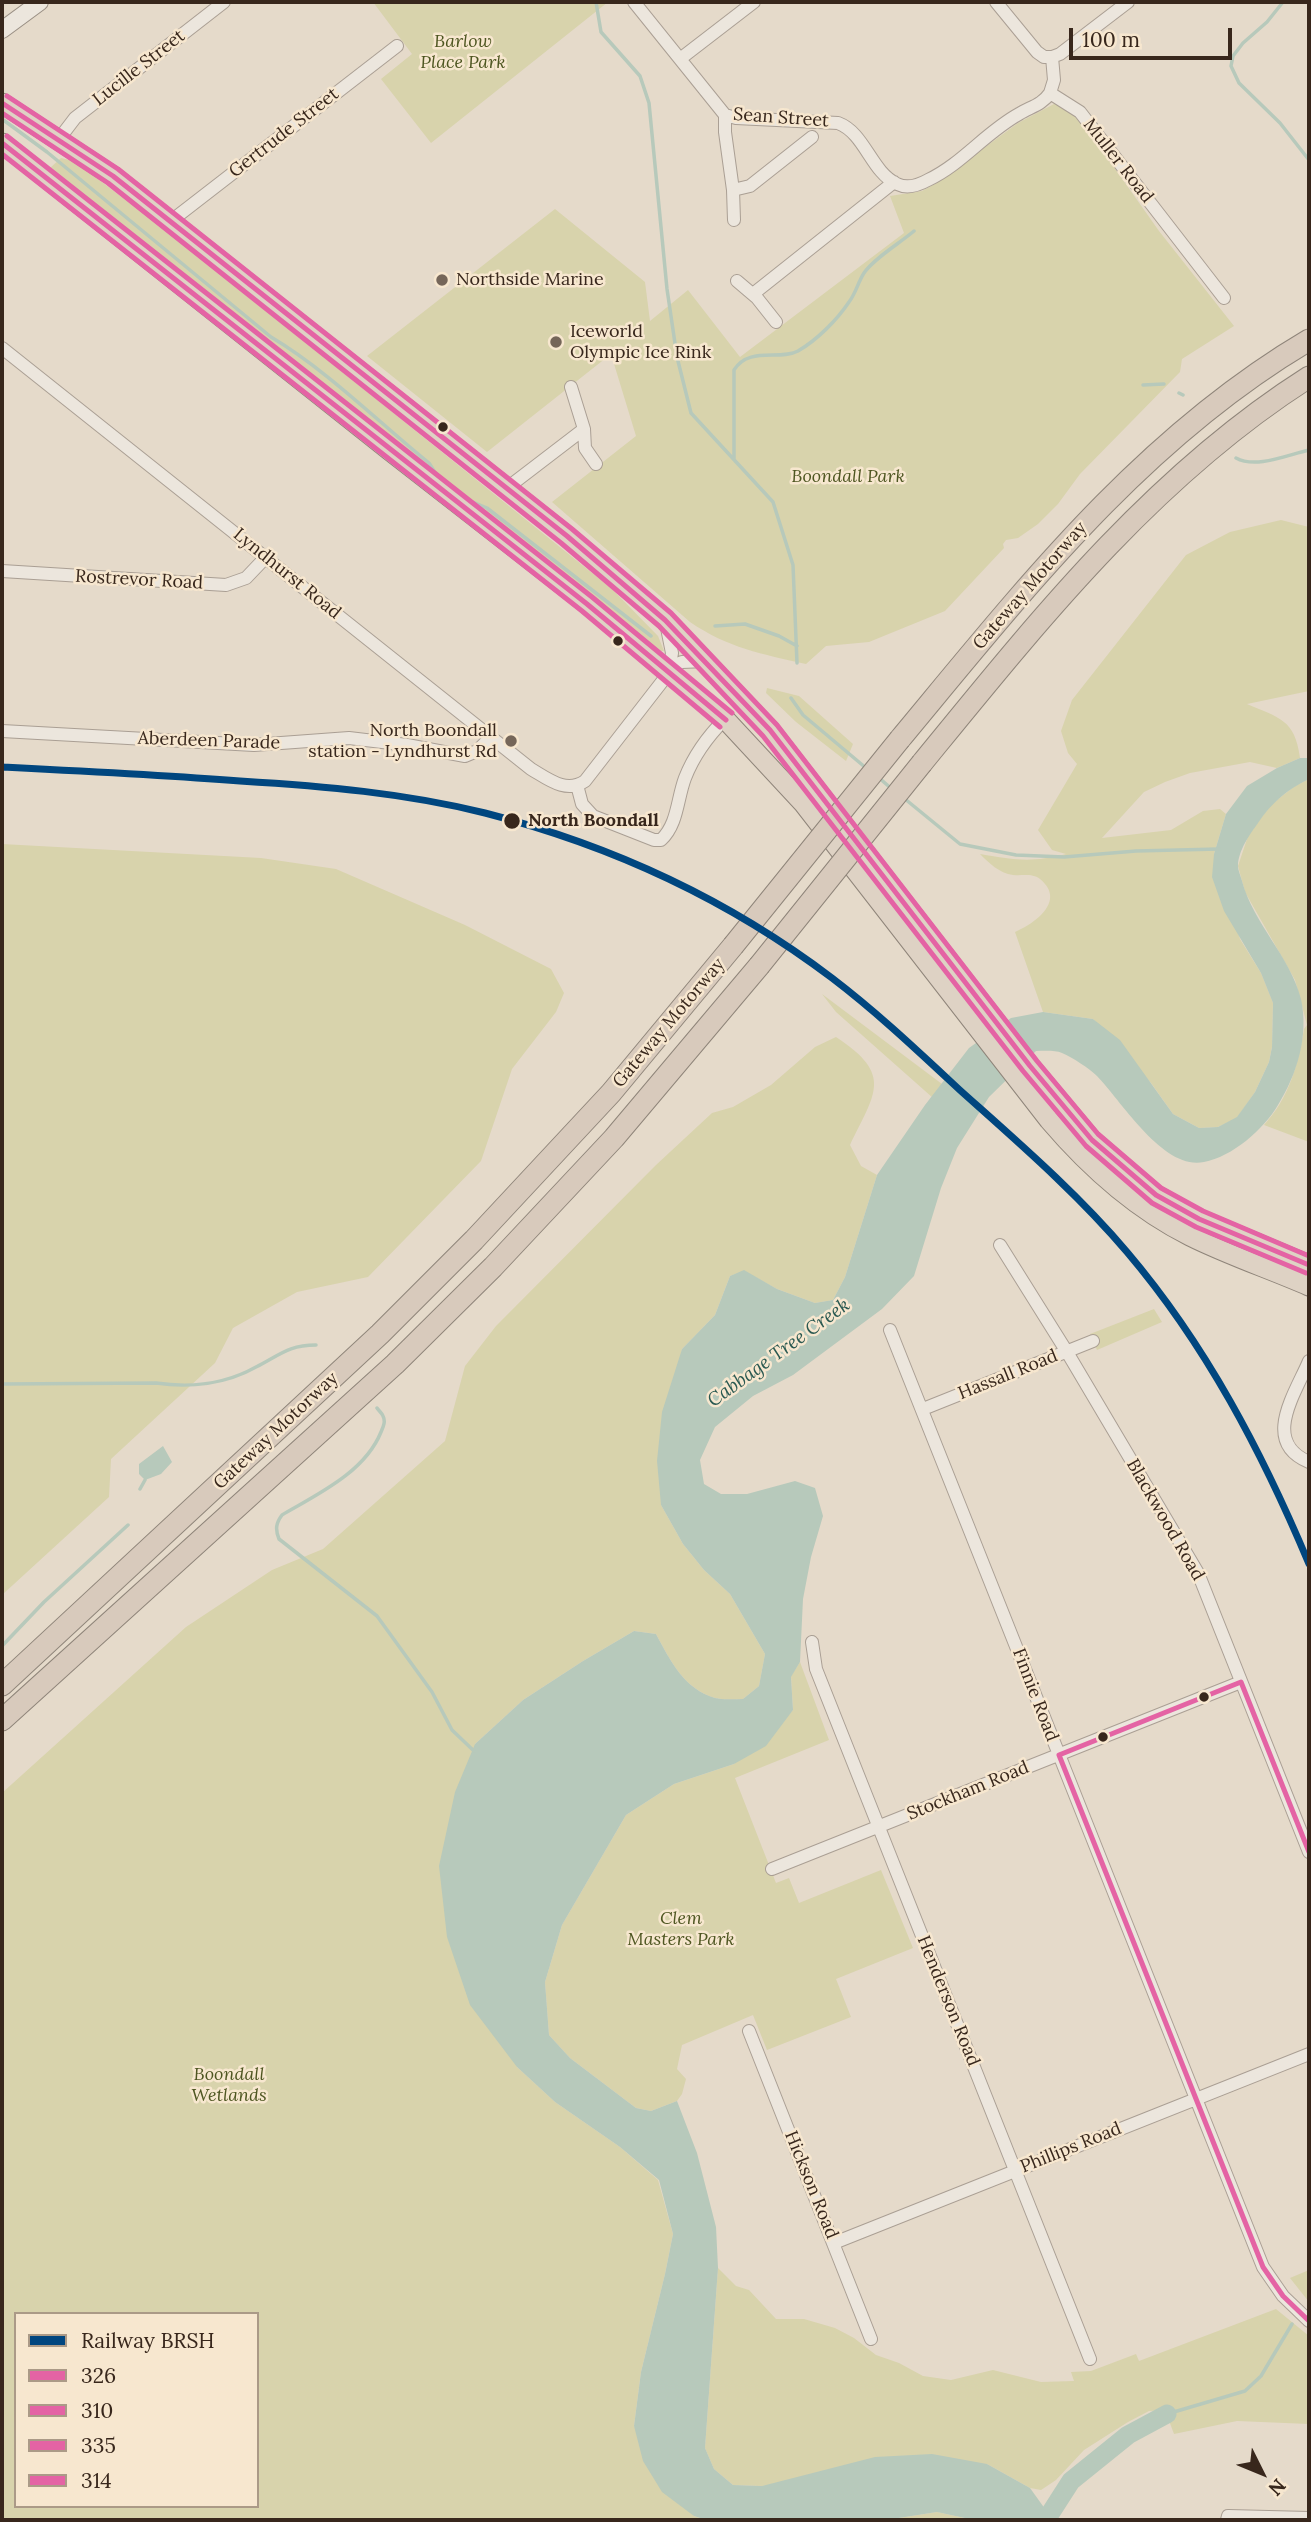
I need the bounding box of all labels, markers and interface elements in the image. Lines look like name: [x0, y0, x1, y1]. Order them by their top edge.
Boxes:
scale bar: [1073, 14, 1236, 58]
street label: Lucille Street: [89, 25, 189, 111]
text: 100 m: [1082, 26, 1140, 53]
park label: Barlow Place Park: [420, 31, 506, 74]
street label: Gertrude Street: [225, 83, 343, 183]
street label: Sean Street: [732, 104, 830, 132]
street label: Muller Road: [1078, 115, 1158, 207]
place label: Northside Marine: [456, 269, 604, 291]
marker: Northside Marine: [434, 272, 450, 288]
place label: Iceworld Olympic Ice Rink: [570, 321, 711, 364]
marker: Iceworld Olympic Ice Rink: [548, 334, 564, 350]
unlabelled marker: [436, 420, 450, 434]
park label: Boondall Park: [791, 466, 905, 488]
street label: Gateway Motorway: [969, 518, 1091, 654]
street label: Lyndhurst Road: [229, 524, 345, 624]
street label: Rostrevor Road: [74, 566, 204, 594]
unlabelled marker: [611, 634, 625, 648]
place label: North Boondall station - Lyndhurst Rd: [308, 720, 497, 762]
street label: Aberdeen Parade: [137, 728, 281, 754]
marker: North Boondall station - Lyndhurst Rd: [503, 733, 519, 749]
place label: North Boondall: [528, 810, 659, 832]
marker: North Boondall: [502, 811, 522, 831]
street label: Gateway Motorway: [609, 954, 729, 1092]
water label: Cabbage Tree Creek: [703, 1294, 855, 1412]
street label: Hassall Road: [955, 1345, 1061, 1405]
street label: Gateway Motorway: [209, 1368, 343, 1494]
street label: Blackwood Road: [1121, 1455, 1209, 1585]
street label: Finnie Road: [1007, 1645, 1063, 1745]
unlabelled marker: [1197, 1690, 1211, 1704]
unlabelled marker: [1096, 1730, 1110, 1744]
street label: Stockham Road: [904, 1757, 1032, 1825]
park label: Clem Masters Park: [627, 1908, 735, 1951]
street label: Henderson Road: [912, 1933, 984, 2069]
park label: Boondall Wetlands: [191, 2064, 267, 2106]
street label: Phillips Road: [1017, 2118, 1125, 2178]
street label: Hickson Road: [780, 2128, 842, 2242]
legend: [14, 2312, 259, 2508]
text: Railway BRSH: [81, 2327, 215, 2354]
text: 326: [81, 2362, 116, 2389]
text: 310: [81, 2397, 113, 2424]
text: 335: [81, 2432, 116, 2459]
north arrow: [1227, 2438, 1297, 2508]
text: 314: [81, 2467, 112, 2494]
text: N: [1264, 2474, 1291, 2501]

